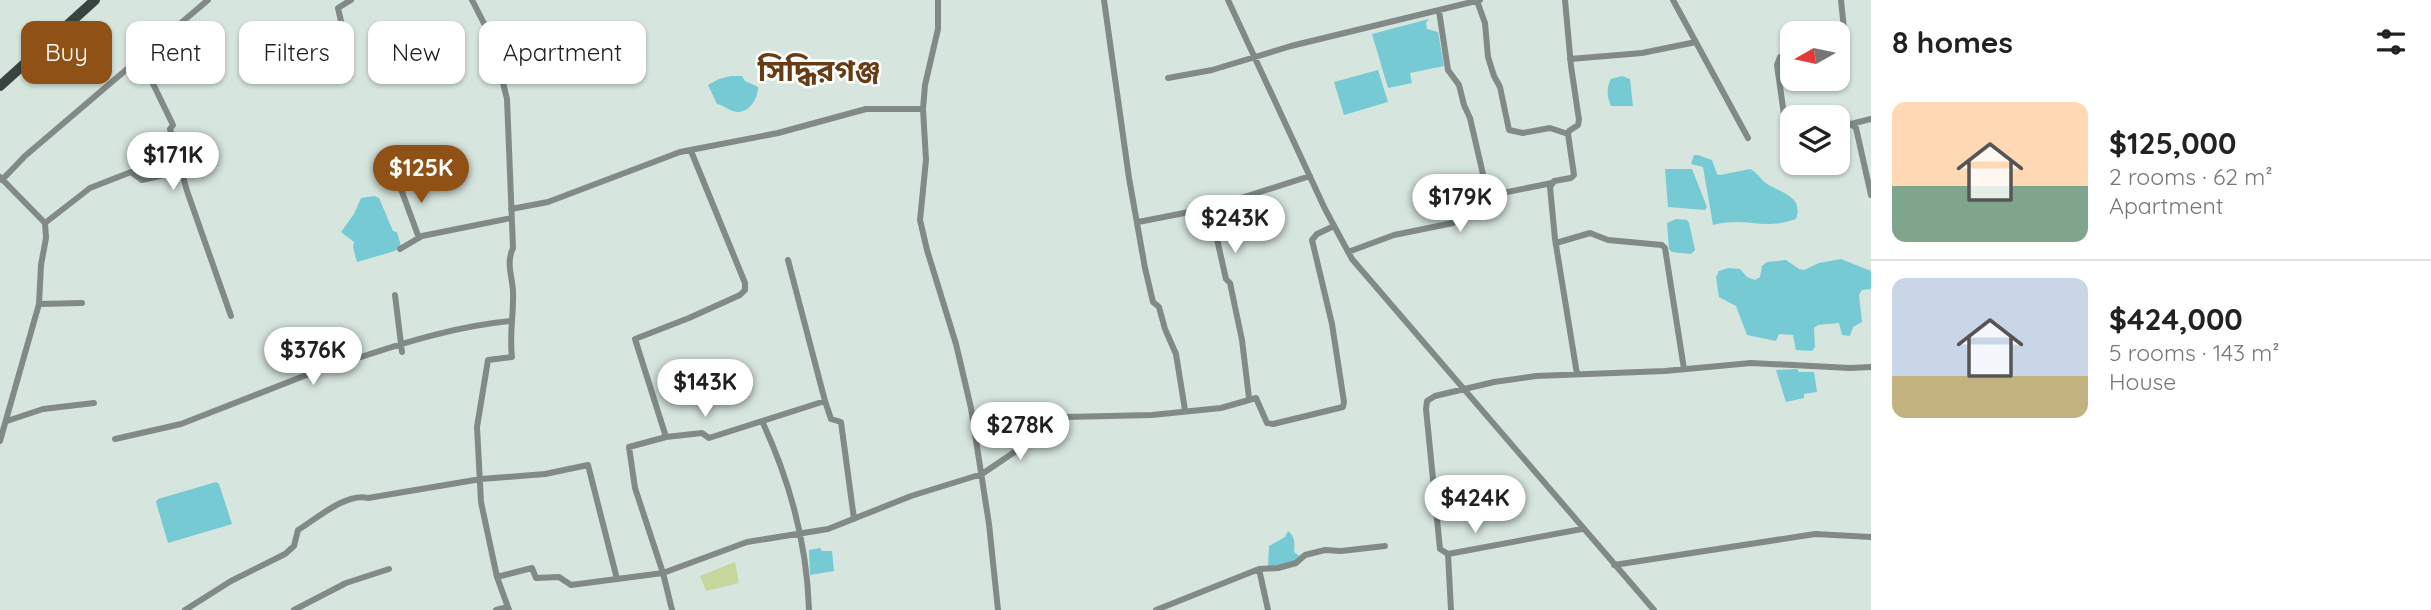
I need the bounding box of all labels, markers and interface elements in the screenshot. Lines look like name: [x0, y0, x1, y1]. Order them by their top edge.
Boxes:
chip: Buy: [21, 21, 112, 84]
chip: Rent: [126, 21, 225, 84]
chip: Filters: [239, 21, 354, 84]
chip: New: [368, 21, 465, 84]
chip: Apartment: [479, 21, 646, 84]
north arrow: [1780, 21, 1850, 91]
map controls: [1780, 21, 1850, 175]
text: 8 homes: [1892, 23, 2013, 61]
icon: filters: [2372, 23, 2410, 61]
district label: সিদ্ধিরগঞ্জ: [757, 51, 880, 89]
button: layers: [1780, 105, 1850, 175]
text: $125,000: [2109, 124, 2236, 162]
icon: home: [1948, 130, 2032, 214]
pin: $171K: [124, 132, 222, 192]
text: $171K: [143, 140, 203, 169]
pin: $125K: [372, 146, 470, 205]
text: $125K: [389, 153, 453, 182]
text: 2 rooms · 62 m²: [2109, 162, 2273, 191]
pin: $179K: [1411, 174, 1509, 234]
text: $179K: [1428, 182, 1492, 211]
text: Apartment: [2109, 191, 2223, 220]
pin: $243K: [1186, 196, 1284, 255]
text: $243K: [1201, 203, 1269, 232]
text: $424,000: [2109, 300, 2243, 338]
icon: home: [1948, 306, 2032, 390]
pin: $376K: [264, 328, 362, 387]
text: $376K: [280, 335, 346, 364]
text: 5 rooms · 143 m²: [2109, 338, 2280, 367]
pin: $143K: [656, 360, 754, 419]
text: $143K: [673, 367, 737, 396]
text: House: [2109, 367, 2176, 396]
pin: $278K: [971, 402, 1069, 462]
text: $278K: [986, 410, 1054, 439]
pin: $424K: [1426, 476, 1524, 535]
text: $424K: [1441, 483, 1509, 512]

